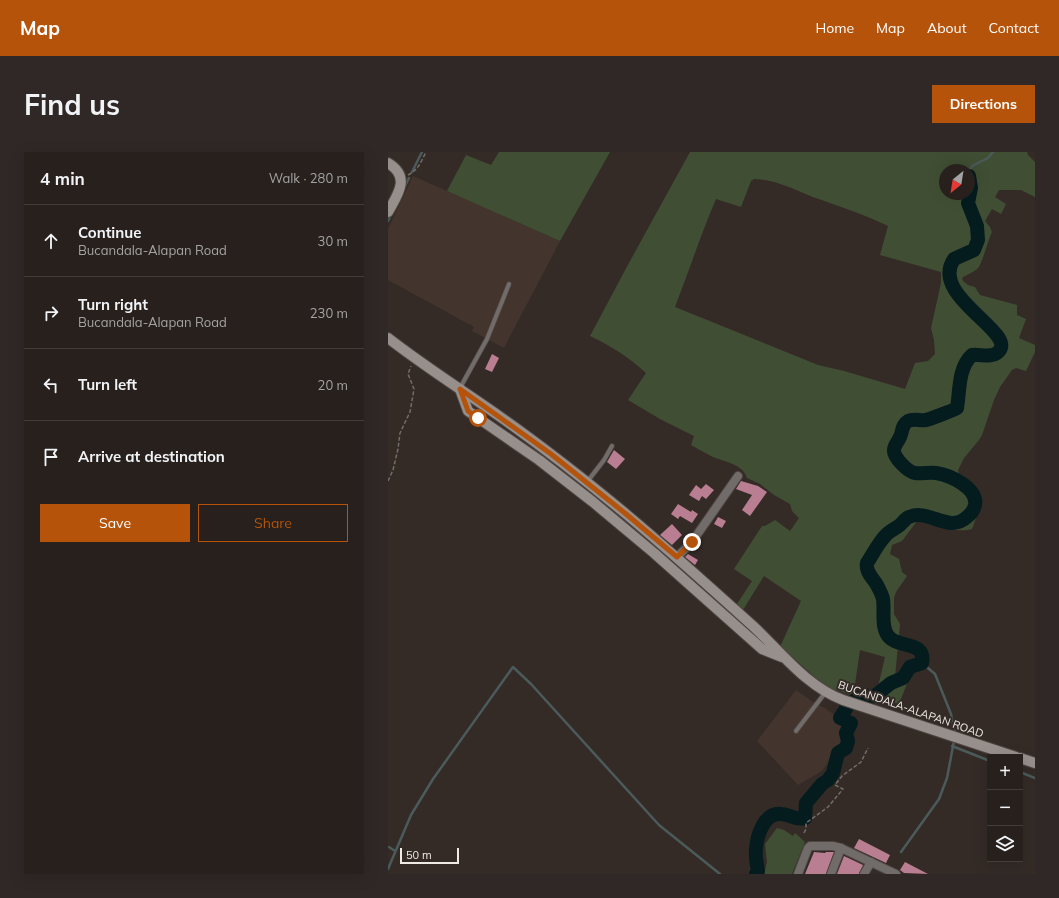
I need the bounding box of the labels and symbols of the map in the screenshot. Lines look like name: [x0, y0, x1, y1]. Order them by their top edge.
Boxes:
north arrow: [939, 164, 975, 200]
route start: [469, 409, 487, 427]
route end: [683, 533, 701, 551]
street label: BUCANDALA-ALAPAN ROAD: [836, 677, 986, 741]
scale bar: [400, 846, 459, 865]

